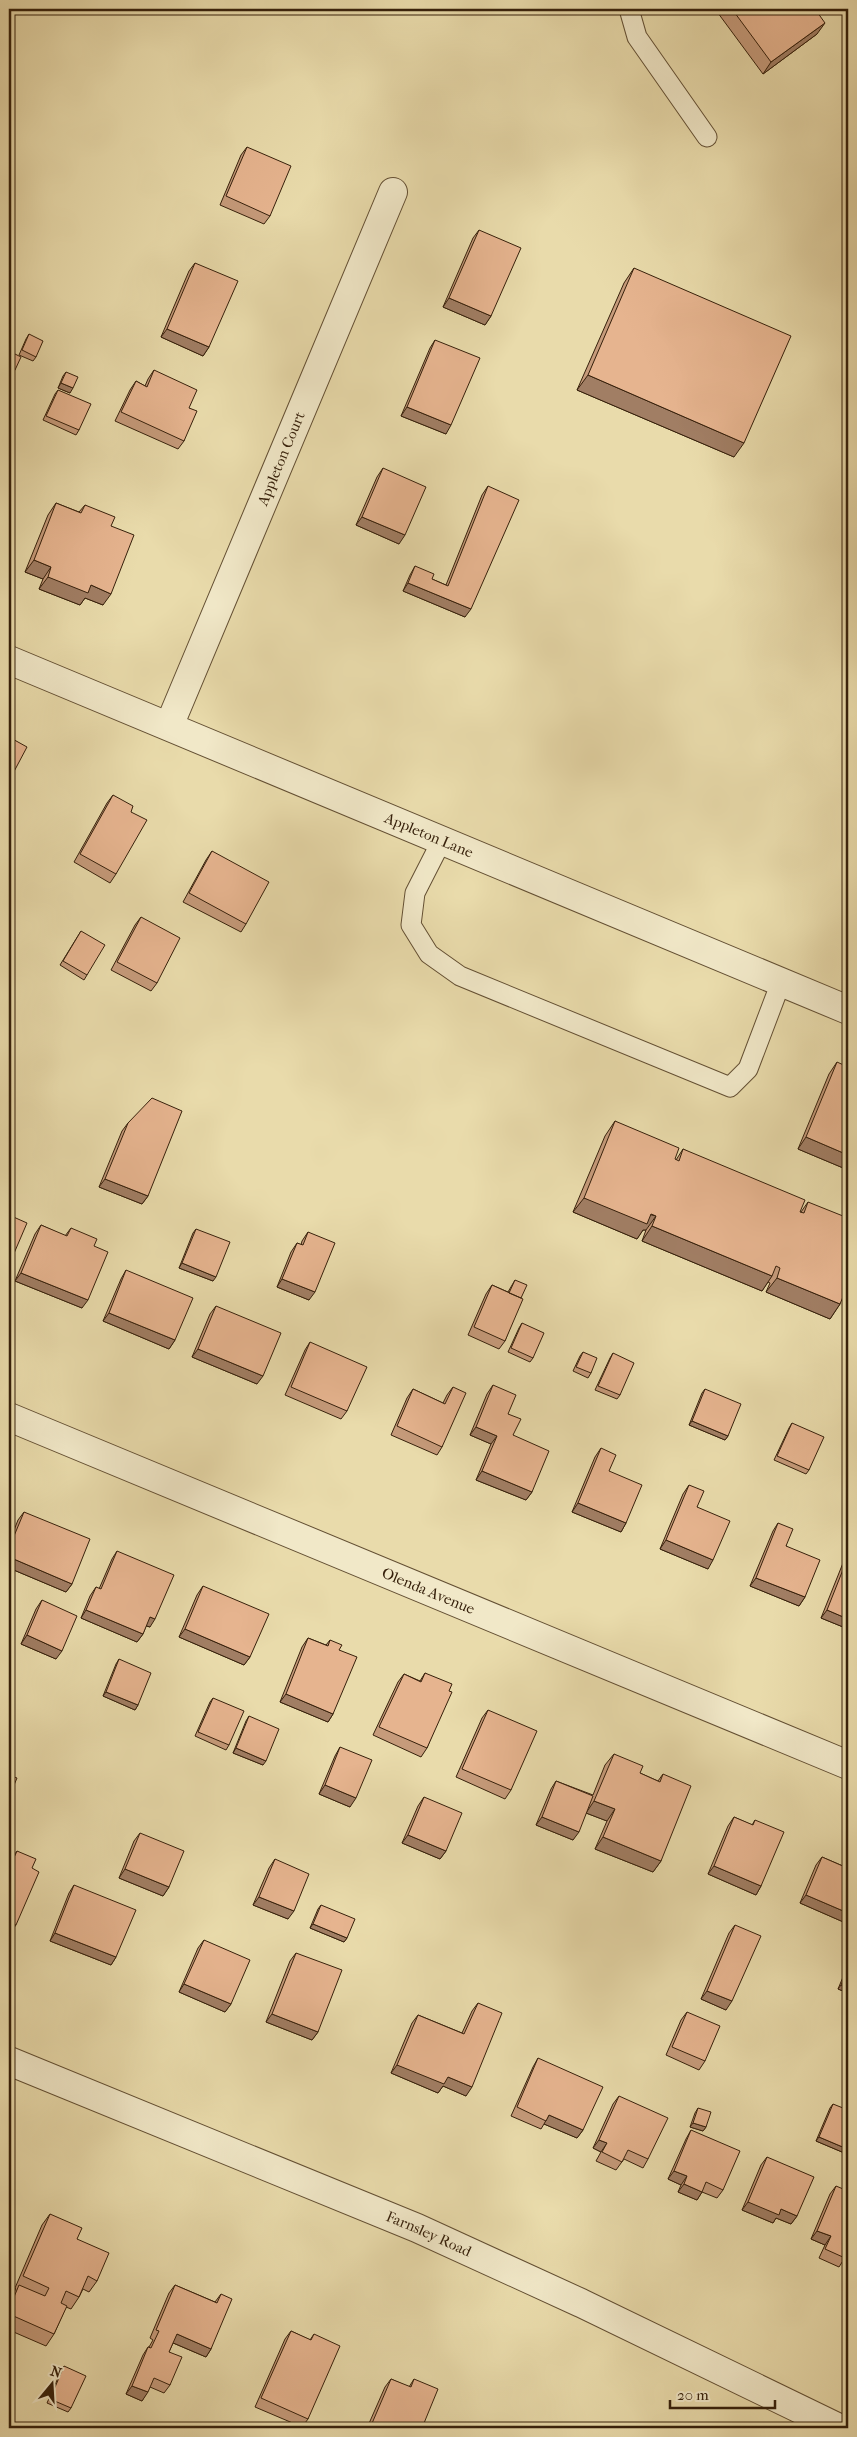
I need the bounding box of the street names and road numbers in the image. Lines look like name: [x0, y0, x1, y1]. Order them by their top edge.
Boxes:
street label: Appleton Court: [253, 408, 309, 509]
street label: Appleton Lane: [381, 808, 476, 862]
street label: Olenda Avenue: [379, 1564, 478, 1618]
street label: Farnsley Road: [383, 2207, 475, 2261]

